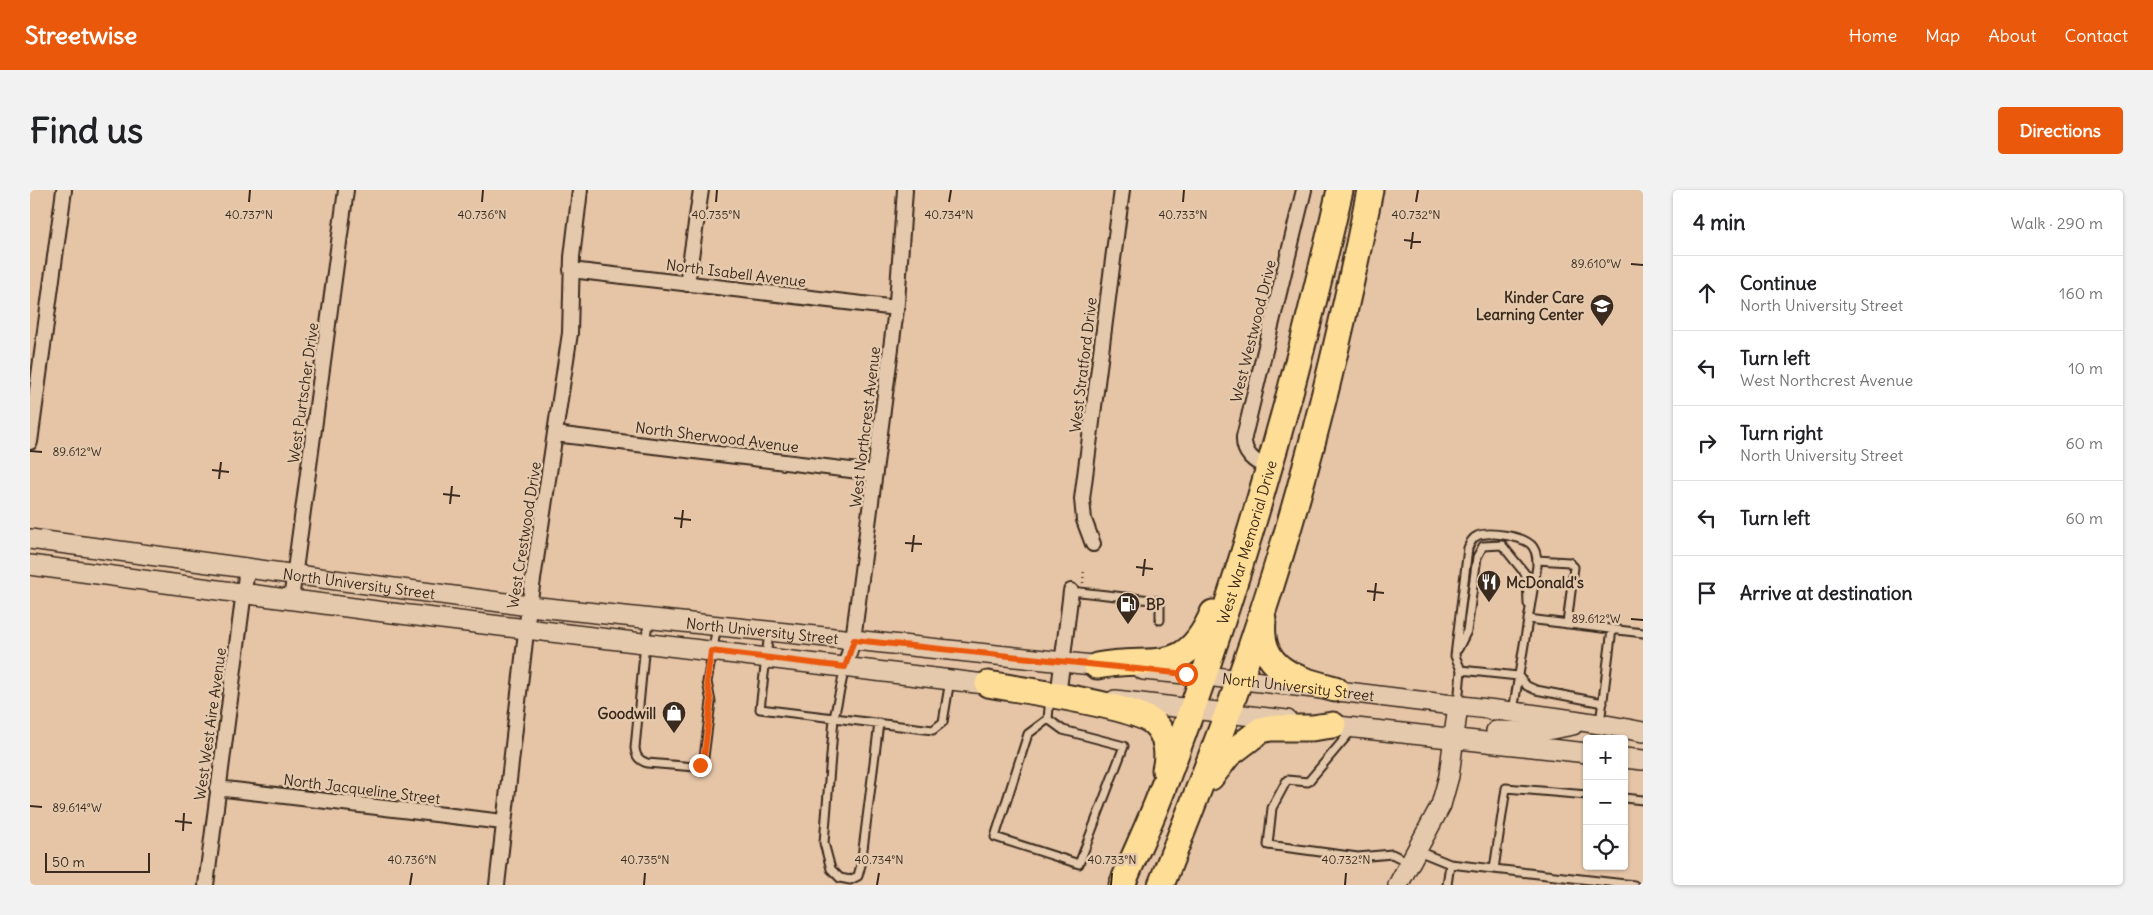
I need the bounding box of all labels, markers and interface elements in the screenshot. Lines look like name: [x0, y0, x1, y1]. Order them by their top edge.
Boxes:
text: Streetwise: [25, 20, 137, 50]
text: Home: [1849, 24, 1897, 47]
text: Map: [1925, 24, 1960, 47]
text: About: [1988, 24, 2036, 47]
text: Contact: [2064, 24, 2128, 47]
button: Directions: [1998, 107, 2123, 154]
text: Find us: [30, 108, 143, 152]
text: 40.737°N: [225, 207, 273, 222]
text: 40.736°N: [457, 207, 507, 222]
text: 40.735°N: [691, 207, 741, 222]
text: 40.734°N: [924, 207, 974, 222]
text: 40.733°N: [1158, 207, 1208, 222]
text: 40.732°N: [1392, 207, 1440, 222]
text: 4 min: [1693, 209, 1745, 236]
text: Walk · 290 m: [2011, 213, 2103, 233]
street label: North Isabell Avenue: [665, 255, 807, 291]
text: 89.610°W: [1571, 256, 1621, 271]
street label: West Westwood Drive: [1226, 258, 1280, 404]
text: Continue: [1740, 271, 1817, 295]
icon: ahead: [1693, 279, 1721, 307]
text: 160 m: [2059, 283, 2103, 303]
place label: Kinder Care Learning Center: [1476, 288, 1585, 325]
school or university icon: Kinder Care Learning Center: [1589, 293, 1615, 327]
text: North University Street: [1740, 295, 1903, 315]
street label: West Stratford Drive: [1065, 296, 1101, 434]
street label: West Purtscher Drive: [284, 321, 322, 465]
street label: West Northcrest Avenue: [846, 345, 884, 509]
text: Turn left: [1740, 346, 1810, 370]
icon: left: [1693, 354, 1721, 382]
text: 10 m: [2068, 358, 2103, 378]
text: West Northcrest Avenue: [1740, 370, 1913, 390]
street label: North Sherwood Avenue: [634, 418, 800, 456]
text: Turn right: [1740, 421, 1823, 445]
icon: right: [1693, 429, 1721, 457]
text: 60 m: [2065, 433, 2103, 453]
text: 89.612°W: [52, 444, 102, 459]
text: North University Street: [1740, 445, 1903, 465]
street label: West War Memorial Drive: [1212, 458, 1280, 627]
street label: West Crestwood Drive: [503, 460, 545, 610]
icon: left: [1693, 504, 1721, 532]
text: Turn left: [1740, 506, 1810, 530]
text: 60 m: [2065, 508, 2103, 528]
street label: North University Street: [282, 564, 436, 603]
restaurant icon: McDonald's: [1476, 569, 1502, 603]
place label: McDonald's: [1506, 573, 1584, 592]
icon: arrive: [1693, 579, 1721, 607]
text: Arrive at destination: [1740, 581, 1913, 605]
fuel station icon: BP: [1115, 591, 1141, 625]
place label: BP: [1146, 595, 1165, 614]
text: 89.612°W: [1571, 611, 1621, 626]
street label: North University Street: [685, 613, 839, 648]
street label: West West Aire Avenue: [190, 647, 230, 801]
route start: [1175, 663, 1198, 686]
street label: North University Street: [1221, 668, 1375, 705]
shop icon: Goodwill: [661, 700, 687, 734]
place label: Goodwill: [598, 704, 656, 723]
map controls: [1583, 735, 1628, 870]
button: +: [1583, 735, 1628, 780]
route end: [689, 754, 712, 777]
street label: North Jacqueline Street: [283, 770, 441, 808]
button: −: [1583, 780, 1628, 825]
text: 89.614°W: [52, 800, 102, 815]
button: locate: [1583, 825, 1628, 870]
scale bar: [45, 850, 150, 873]
text: 40.736°N: [387, 852, 437, 867]
text: 40.735°N: [620, 852, 670, 867]
text: 40.734°N: [854, 852, 904, 867]
text: 40.733°N: [1087, 852, 1137, 867]
text: 40.732°N: [1322, 852, 1370, 867]
text: 50 m: [52, 853, 85, 871]

